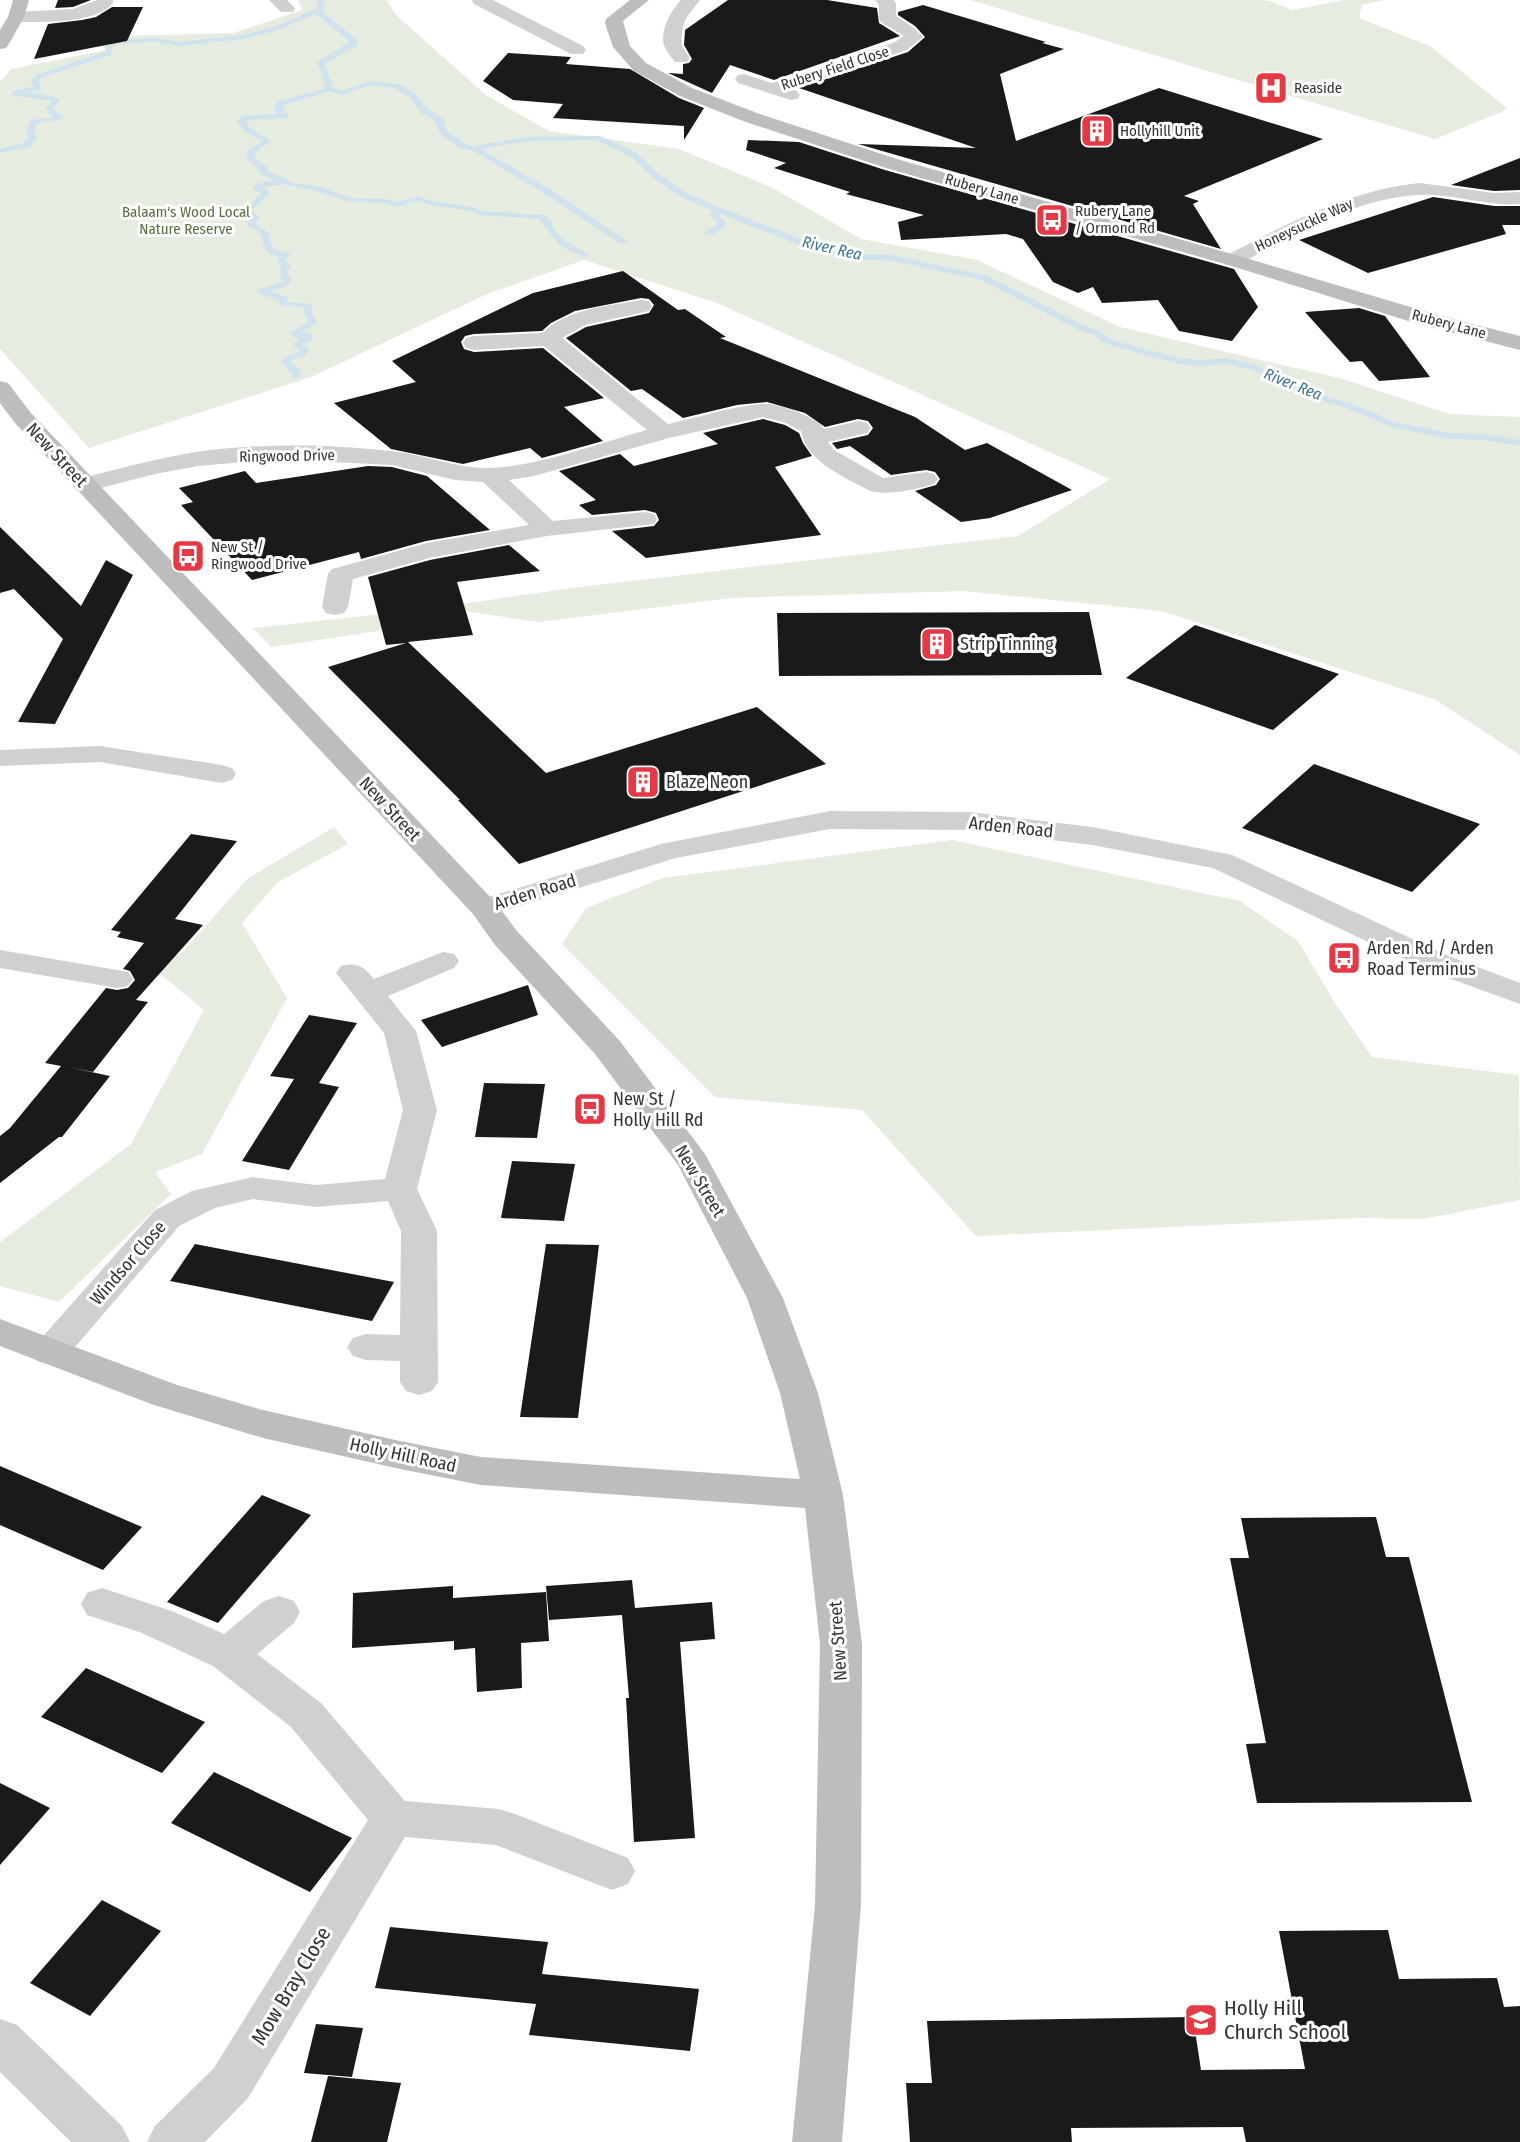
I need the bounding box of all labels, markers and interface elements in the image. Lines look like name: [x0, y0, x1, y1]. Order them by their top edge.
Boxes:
street label: Rubery Field Close: [779, 42, 891, 94]
hospital icon: Reaside: [1253, 70, 1289, 106]
place label: Reaside: [1294, 79, 1342, 97]
building icon: Hollyhill Unit: [1079, 113, 1115, 149]
place label: Hollyhill Unit: [1120, 122, 1200, 140]
street label: Rubery Lane: [943, 170, 1021, 208]
street label: Honeysuckle Way: [1252, 194, 1356, 256]
bus stop icon: Rubery Lane / Ormond Rd: [1034, 202, 1070, 238]
place label: Rubery Lane / Ormond Rd: [1075, 202, 1155, 237]
park label: Balaam's Wood Local Nature Reserve: [122, 203, 250, 238]
water label: River Rea: [800, 232, 864, 264]
street label: Rubery Lane: [1410, 305, 1488, 343]
water label: River Rea: [1261, 364, 1325, 404]
street label: New Street: [22, 418, 92, 492]
street label: Ringwood Drive: [239, 446, 335, 466]
bus stop icon: New St / Ringwood Drive: [170, 538, 206, 574]
place label: New St / Ringwood Drive: [211, 538, 307, 573]
building icon: Strip Tinning: [919, 626, 955, 662]
place label: Strip Tinning: [960, 633, 1054, 655]
building icon: Blaze Neon: [625, 764, 661, 800]
place label: Blaze Neon: [666, 771, 748, 793]
street label: New Street: [355, 772, 425, 846]
street label: Arden Road: [968, 812, 1054, 842]
street label: Arden Road: [491, 869, 579, 915]
place label: Arden Rd / Arden Road Terminus: [1367, 937, 1494, 980]
bus stop icon: Arden Rd / Arden Road Terminus: [1326, 940, 1362, 976]
place label: New St / Holly Hill Rd: [613, 1088, 703, 1131]
bus stop icon: New St / Holly Hill Rd: [572, 1091, 608, 1127]
street label: New Street: [670, 1141, 730, 1221]
street label: Windsor Close: [85, 1216, 171, 1310]
street label: Holly Hill Road: [348, 1433, 458, 1477]
street label: New Street: [824, 1600, 852, 1682]
street label: Mow Bray Close: [246, 1922, 336, 2050]
place label: Holly Hill Church School: [1224, 1995, 1347, 2045]
school or university icon: Holly Hill Church School: [1183, 2002, 1219, 2038]

